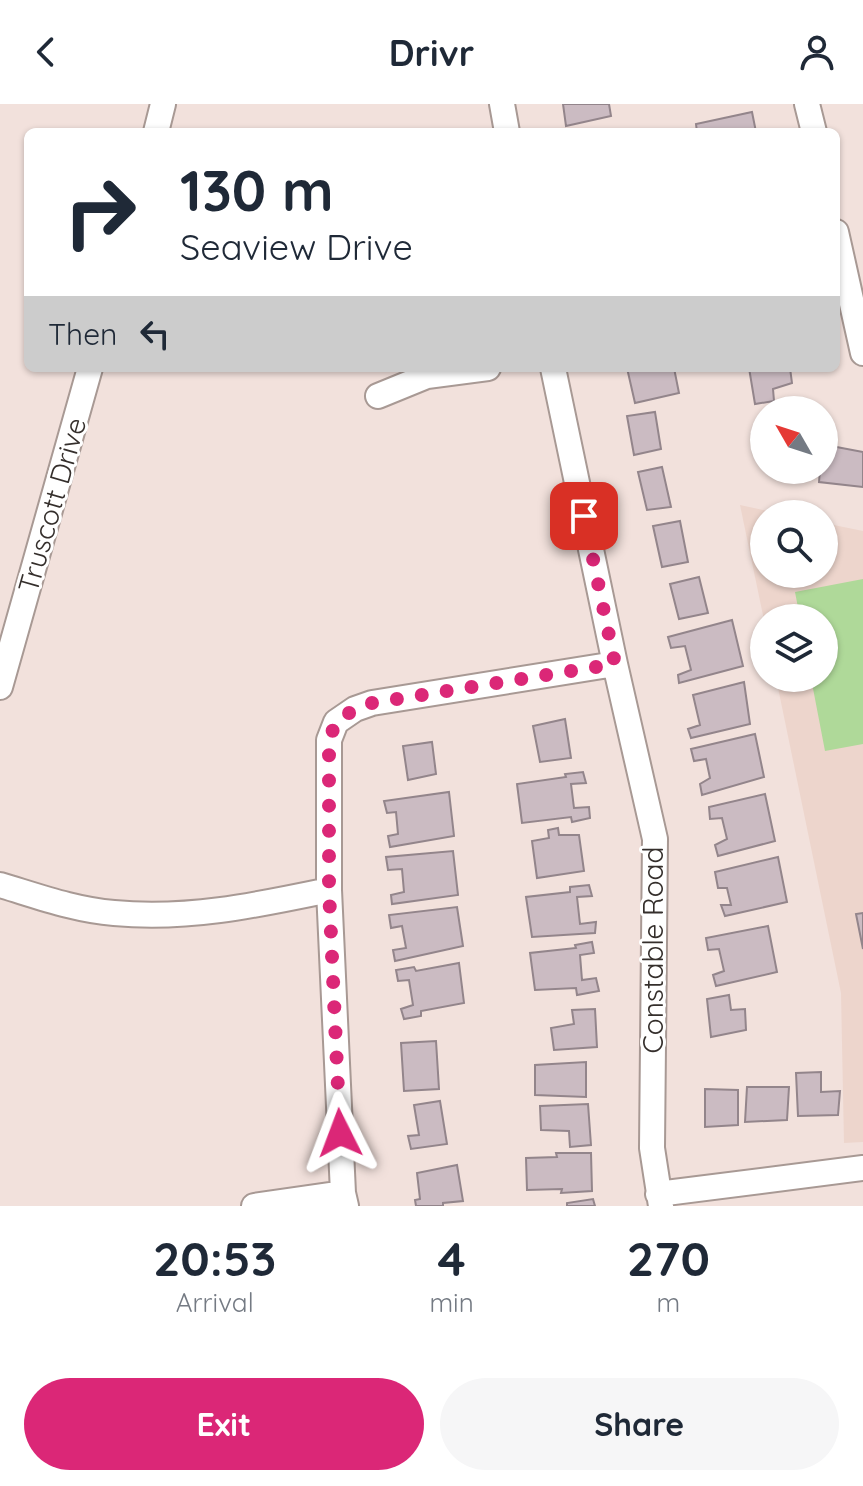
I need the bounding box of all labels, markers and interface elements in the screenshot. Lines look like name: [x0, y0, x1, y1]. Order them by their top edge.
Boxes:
icon: back: [24, 30, 68, 74]
text: Drivr: [389, 30, 474, 75]
icon: person: [795, 30, 839, 74]
text: 130 m: [180, 155, 334, 225]
icon: right: [48, 160, 152, 264]
text: Seaview Drive: [180, 224, 413, 269]
icon: left: [133, 312, 177, 356]
text: Then: [48, 315, 117, 353]
north arrow: [750, 396, 838, 484]
map controls: [750, 396, 838, 692]
street label: Truscott Drive: [10, 413, 93, 596]
pin: [550, 482, 618, 550]
icon: arrive: [562, 494, 606, 538]
button: search: [750, 500, 838, 588]
button: layers: [750, 604, 838, 692]
street label: Constable Road: [635, 846, 670, 1054]
position arrow: [298, 1091, 382, 1175]
text: 20:53: [153, 1228, 276, 1288]
text: 4: [437, 1228, 466, 1288]
text: 270: [627, 1228, 710, 1288]
text: Arrival: [176, 1286, 254, 1319]
text: min: [429, 1286, 474, 1319]
text: m: [656, 1286, 680, 1319]
button: Exit: [24, 1378, 424, 1470]
button: Share: [440, 1378, 839, 1470]

